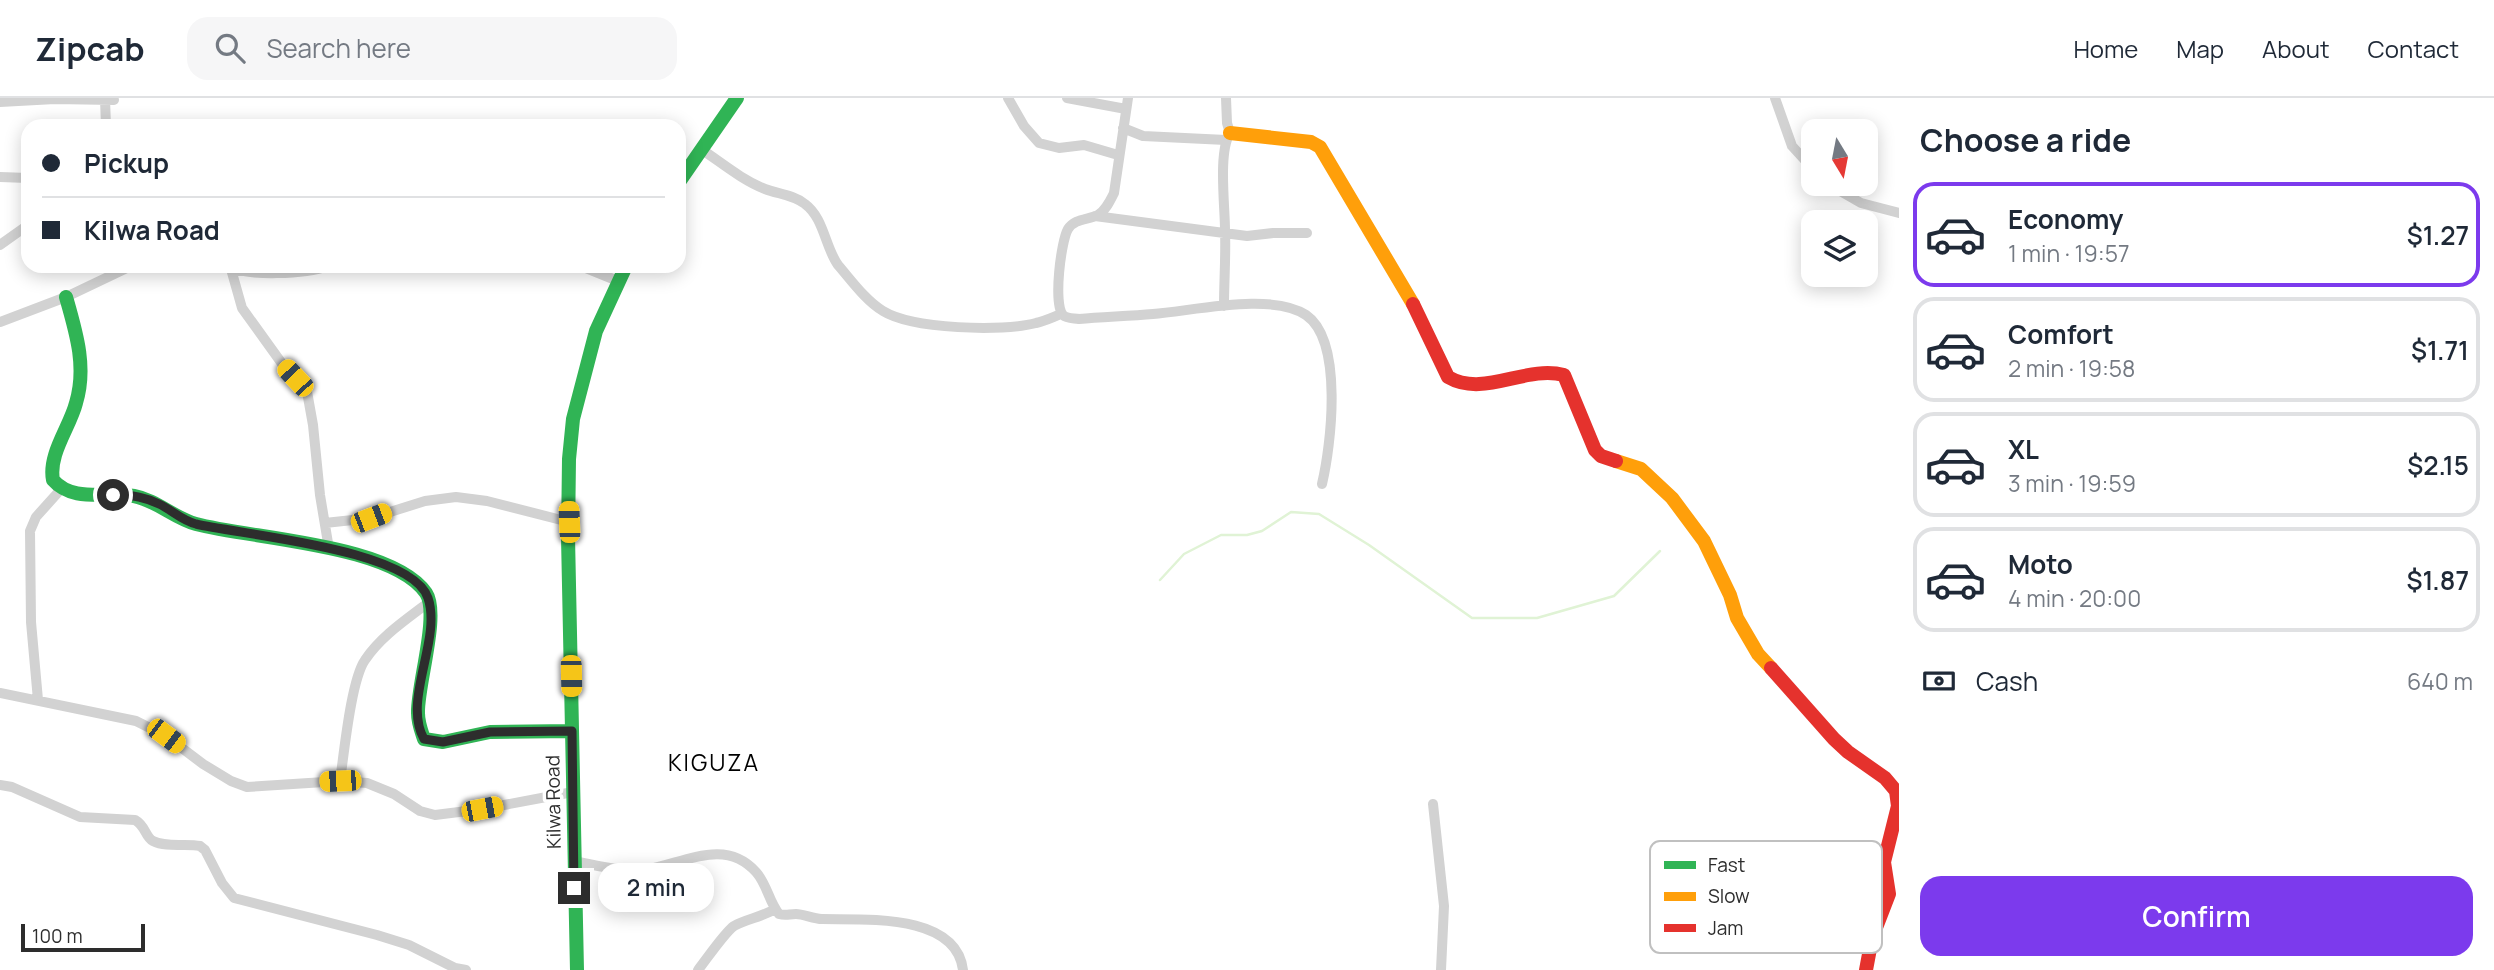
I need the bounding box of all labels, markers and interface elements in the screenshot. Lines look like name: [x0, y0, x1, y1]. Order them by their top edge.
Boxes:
search box: [187, 17, 677, 80]
text: Zipcab: [35, 26, 145, 71]
icon: search: [211, 29, 249, 67]
text: Search here: [267, 30, 411, 66]
text: Home: [2073, 32, 2138, 65]
text: Map: [2176, 32, 2224, 65]
text: About: [2262, 32, 2330, 65]
text: Contact: [2368, 32, 2459, 65]
text: Choose a ride: [1920, 118, 2131, 162]
north arrow: [1801, 119, 1878, 196]
map controls: [1801, 119, 1878, 287]
text: Pickup: [84, 145, 169, 181]
text: Economy: [2008, 201, 2123, 237]
icon: car: [1924, 203, 1987, 266]
button: layers: [1801, 210, 1878, 287]
text: Kilwa Road: [84, 212, 220, 248]
text: $1.27: [2407, 217, 2469, 253]
text: 1 min · 19:57: [2008, 237, 2129, 269]
text: Comfort: [2008, 316, 2114, 352]
icon: car: [1924, 318, 1987, 381]
text: $1.71: [2411, 332, 2469, 368]
text: 2 min · 19:58: [2008, 352, 2135, 384]
car: [273, 355, 318, 401]
text: XL: [2008, 431, 2039, 467]
icon: car: [1924, 433, 1987, 496]
text: $2.15: [2407, 447, 2469, 483]
text: 3 min · 19:59: [2008, 467, 2136, 499]
route start: [97, 479, 129, 511]
car: [348, 501, 395, 535]
car: [558, 501, 581, 543]
text: Moto: [2008, 546, 2073, 582]
icon: car: [1924, 548, 1987, 611]
text: $1.87: [2406, 562, 2469, 598]
text: 4 min · 20:00: [2008, 582, 2141, 614]
car: [561, 655, 582, 697]
icon: cash: [1920, 662, 1958, 700]
text: Cash: [1976, 663, 2038, 699]
text: 640 m: [2407, 665, 2473, 697]
car: [143, 715, 190, 757]
district label: KIGUZA: [668, 746, 760, 778]
street label: Kilwa Road: [539, 755, 567, 849]
car: [319, 770, 362, 792]
car: [460, 795, 505, 823]
legend: [1650, 841, 1882, 953]
text: Fast: [1708, 852, 1745, 878]
callout: 2 min: [598, 864, 714, 912]
text: 2 min: [627, 871, 685, 903]
route end: [558, 872, 590, 904]
button: Confirm: [1920, 876, 2473, 956]
text: Slow: [1708, 883, 1750, 909]
text: Jam: [1708, 915, 1743, 941]
scale bar: [21, 921, 145, 953]
text: 100 m: [32, 923, 83, 949]

